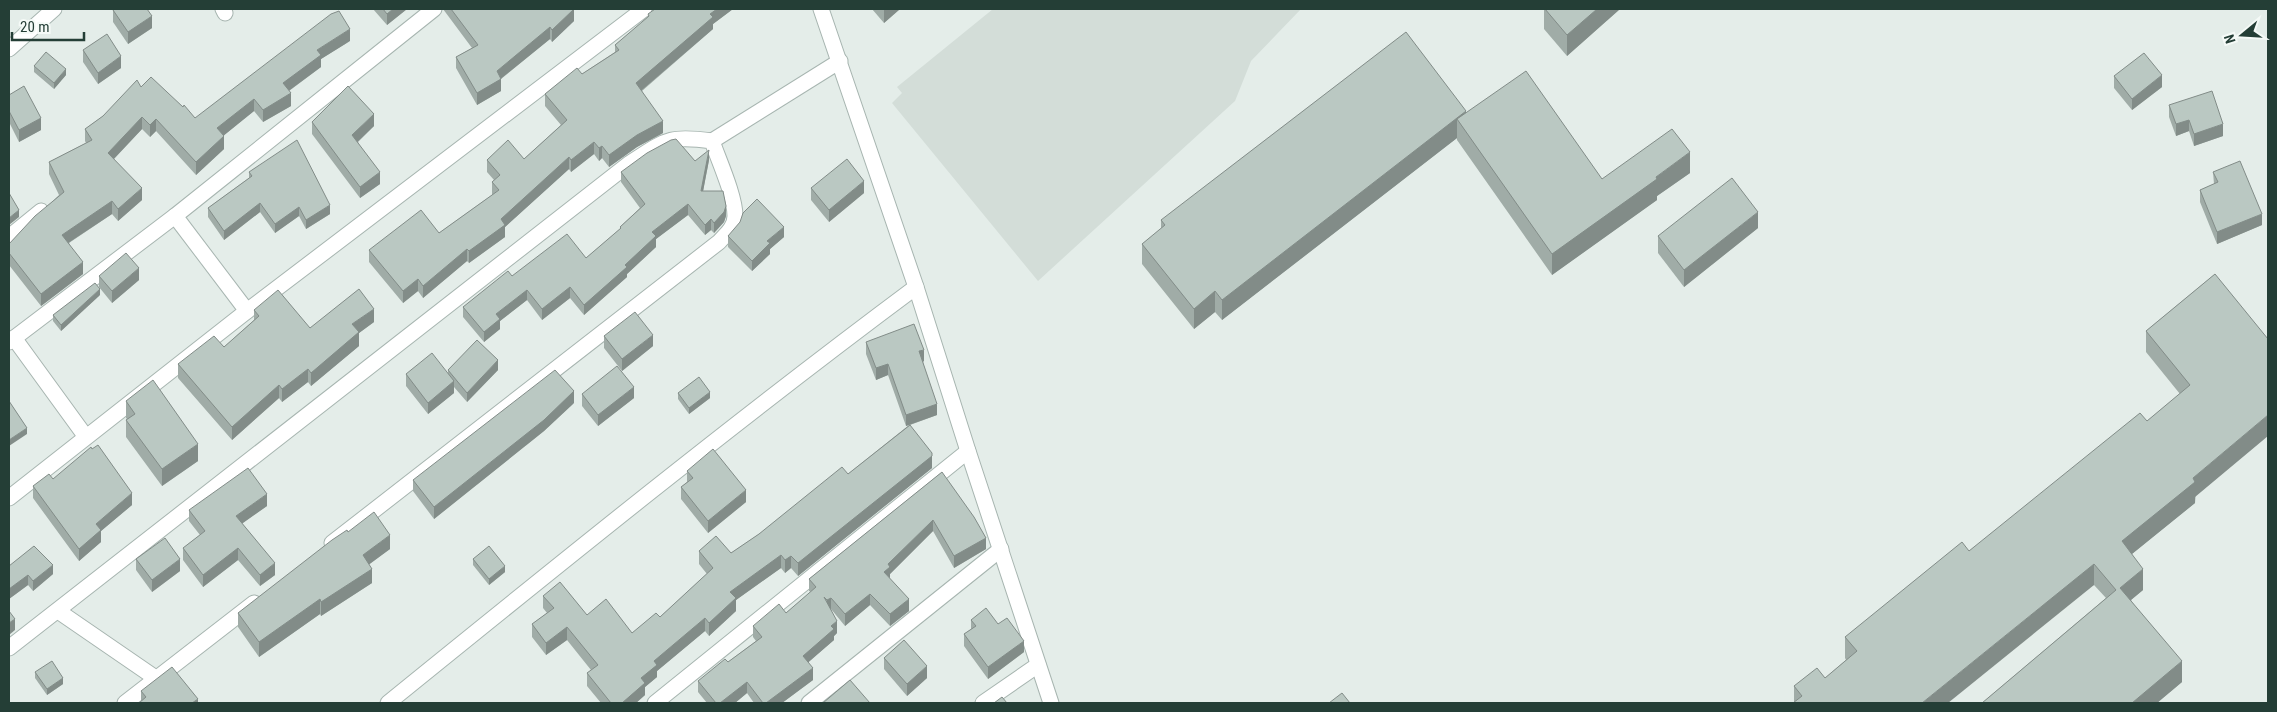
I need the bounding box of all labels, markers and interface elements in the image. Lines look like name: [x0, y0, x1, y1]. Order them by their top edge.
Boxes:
scale bar: [12, 10, 85, 42]
north arrow: [2217, 10, 2267, 60]
text: 20 m: [20, 18, 50, 36]
text: N: [2221, 32, 2239, 46]

